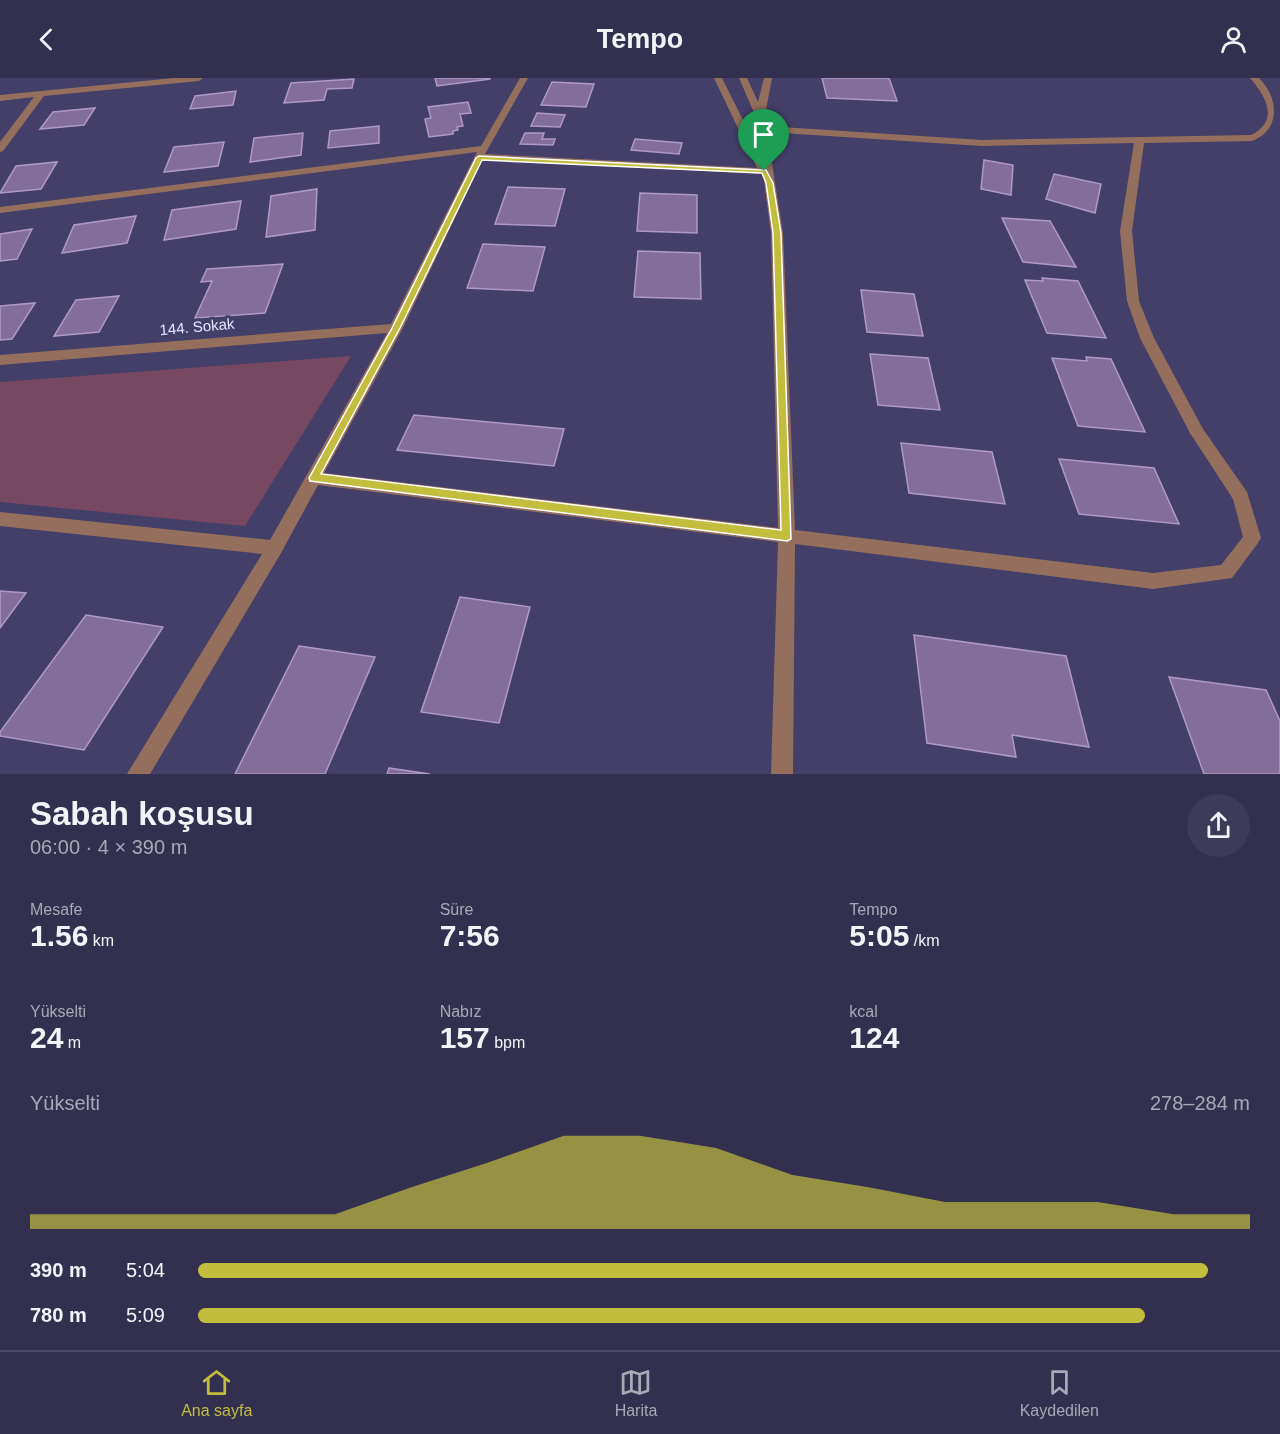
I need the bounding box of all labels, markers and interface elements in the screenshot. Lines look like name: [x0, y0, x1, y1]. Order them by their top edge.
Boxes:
icon: back: [30, 23, 63, 56]
icon: person: [1217, 23, 1250, 56]
text: Tempo: [597, 24, 683, 54]
pin: [738, 109, 789, 171]
icon: arrive: [747, 118, 780, 151]
street label: 144. Sokak: [159, 315, 236, 338]
button: share: [1187, 794, 1250, 857]
text: Sabah koşusu: [30, 795, 254, 832]
text: 06:00 · 4 × 390 m: [30, 836, 187, 858]
text: Mesafe: [30, 901, 82, 918]
text: Süre: [440, 901, 473, 918]
text: Tempo: [849, 901, 897, 918]
text: 1.56: [30, 919, 88, 952]
text: 7:56: [440, 919, 500, 952]
text: 5:05: [849, 919, 909, 952]
text: km: [88, 932, 114, 949]
text: /km: [909, 932, 940, 949]
text: Yükselti: [30, 1003, 86, 1020]
text: Nabız: [440, 1003, 481, 1020]
text: kcal: [849, 1003, 878, 1020]
text: 24: [30, 1021, 63, 1054]
text: 157: [440, 1021, 490, 1054]
text: 124: [849, 1021, 899, 1054]
text: m: [63, 1034, 81, 1051]
text: bpm: [490, 1034, 525, 1051]
text: Yükselti: [30, 1092, 100, 1114]
text: 278–284 m: [1150, 1092, 1250, 1114]
text: 390 m: [30, 1259, 87, 1281]
text: 5:04: [126, 1259, 165, 1281]
text: 780 m: [30, 1304, 87, 1326]
text: 5:09: [126, 1304, 165, 1326]
tab: Ana sayfa: [181, 1366, 252, 1420]
tab: Harita: [615, 1366, 657, 1420]
tab: Kaydedilen: [1020, 1366, 1099, 1420]

